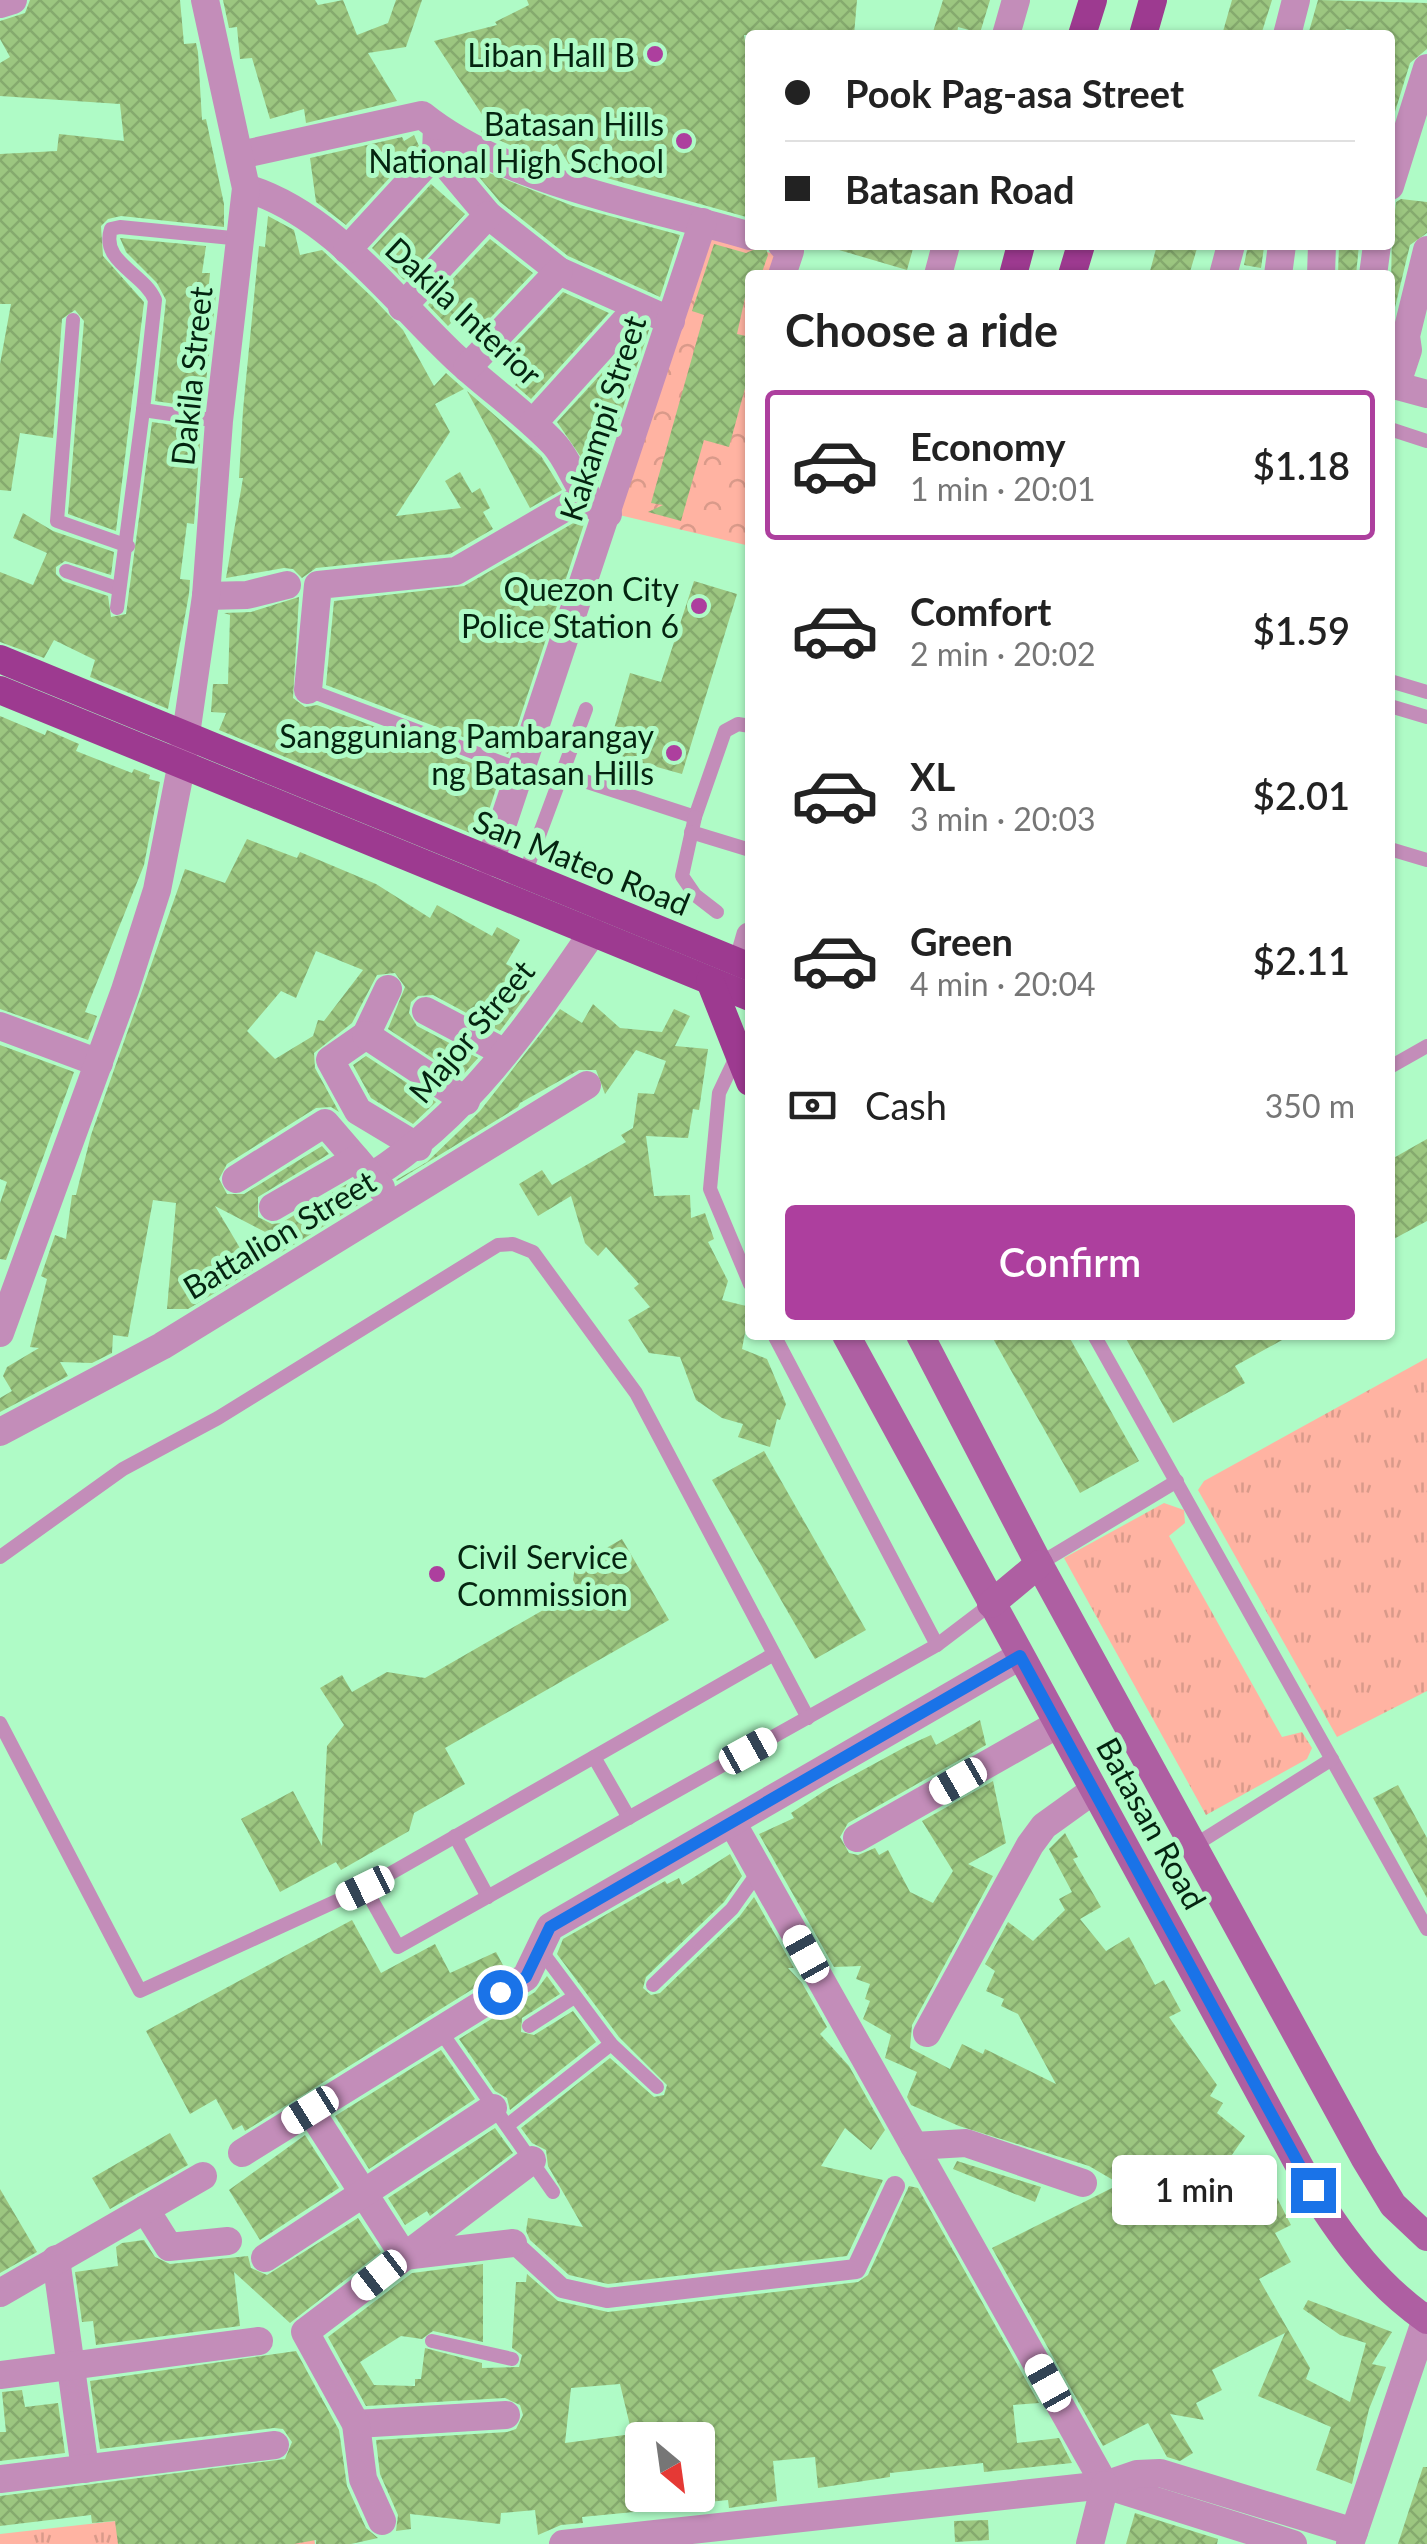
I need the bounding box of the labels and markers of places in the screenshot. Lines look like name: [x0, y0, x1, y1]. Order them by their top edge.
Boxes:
place label: Liban Hall B: [467, 35, 635, 74]
marker: Liban Hall B: [644, 43, 666, 65]
place label: Batasan Hills National High School: [368, 104, 664, 180]
marker: Batasan Hills National High School: [673, 130, 695, 152]
place label: Quezon City Police Station 6: [461, 569, 679, 645]
marker: Quezon City Police Station 6: [688, 595, 710, 617]
place label: Sangguniang Pambarangay ng Batasan Hills: [279, 716, 654, 792]
marker: Sangguniang Pambarangay ng Batasan Hills: [663, 742, 685, 764]
place label: Civil Service Commission: [457, 1537, 628, 1613]
marker: Civil Service Commission: [426, 1563, 448, 1585]

